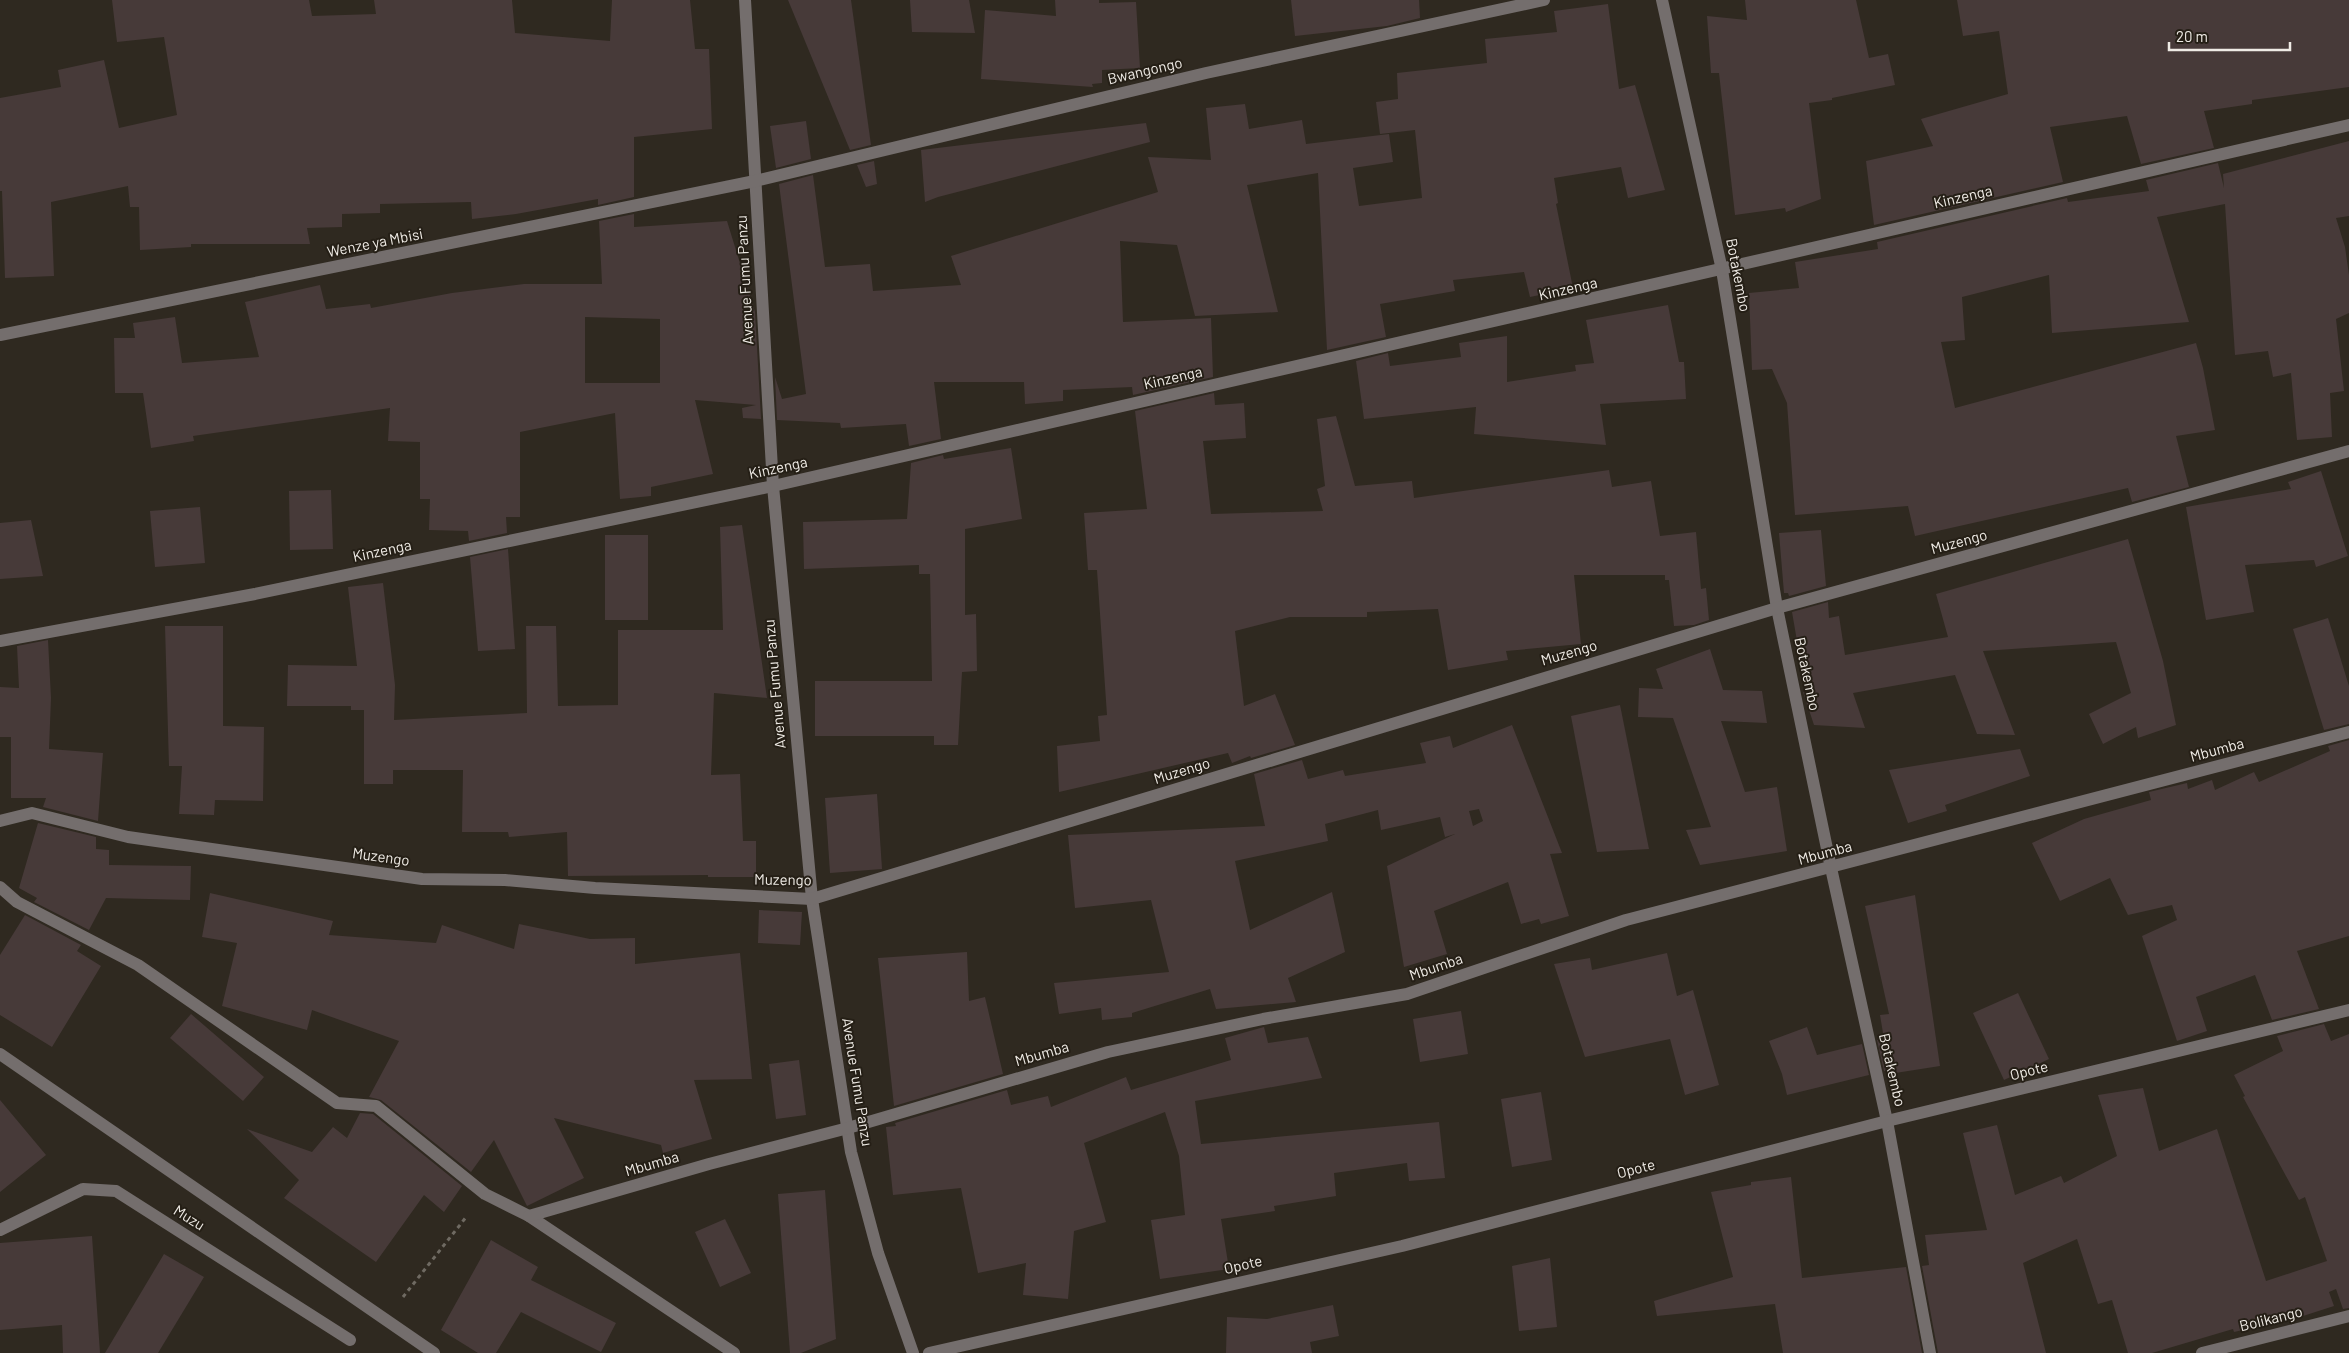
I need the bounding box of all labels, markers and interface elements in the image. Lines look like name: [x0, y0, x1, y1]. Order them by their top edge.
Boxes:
scale bar: [2169, 20, 2290, 52]
text: 20 m: [2176, 27, 2208, 45]
street label: Bwangongo: [1106, 53, 1184, 87]
street label: Kinzenga: [1932, 181, 1994, 211]
street label: Avenue Fumu Panzu: [732, 215, 756, 345]
street label: Wenze ya Mbisi: [325, 224, 424, 260]
street label: Botakembo: [1723, 237, 1755, 313]
street label: Kinzenga: [1537, 273, 1599, 303]
street label: Kinzenga: [1142, 362, 1204, 392]
street label: Kinzenga: [747, 452, 809, 482]
street label: Muzengo: [1929, 525, 1989, 557]
street label: Kinzenga: [351, 535, 413, 565]
street label: Avenue Fumu Panzu: [759, 619, 789, 750]
street label: Muzengo: [1538, 635, 1599, 669]
street label: Botakembo: [1791, 635, 1825, 712]
street label: Mbumba: [2188, 733, 2246, 765]
street label: Muzengo: [1151, 753, 1212, 787]
street label: Mbumba: [1796, 836, 1854, 868]
street label: Muzengo: [351, 843, 411, 869]
street label: Muzengo: [754, 869, 812, 889]
street label: Mbumba: [1407, 949, 1465, 984]
street label: Avenue Fumu Panzu: [839, 1016, 877, 1147]
street label: Botakembo: [1876, 1031, 1910, 1108]
street label: Mbumba: [1013, 1037, 1071, 1069]
street label: Opote: [2008, 1057, 2050, 1083]
street label: Mbumba: [623, 1147, 681, 1179]
street label: Opote: [1615, 1155, 1657, 1181]
street label: Muzu: [171, 1201, 208, 1234]
street label: Opote: [1222, 1251, 1264, 1277]
street label: Bolikango: [2237, 1302, 2304, 1335]

